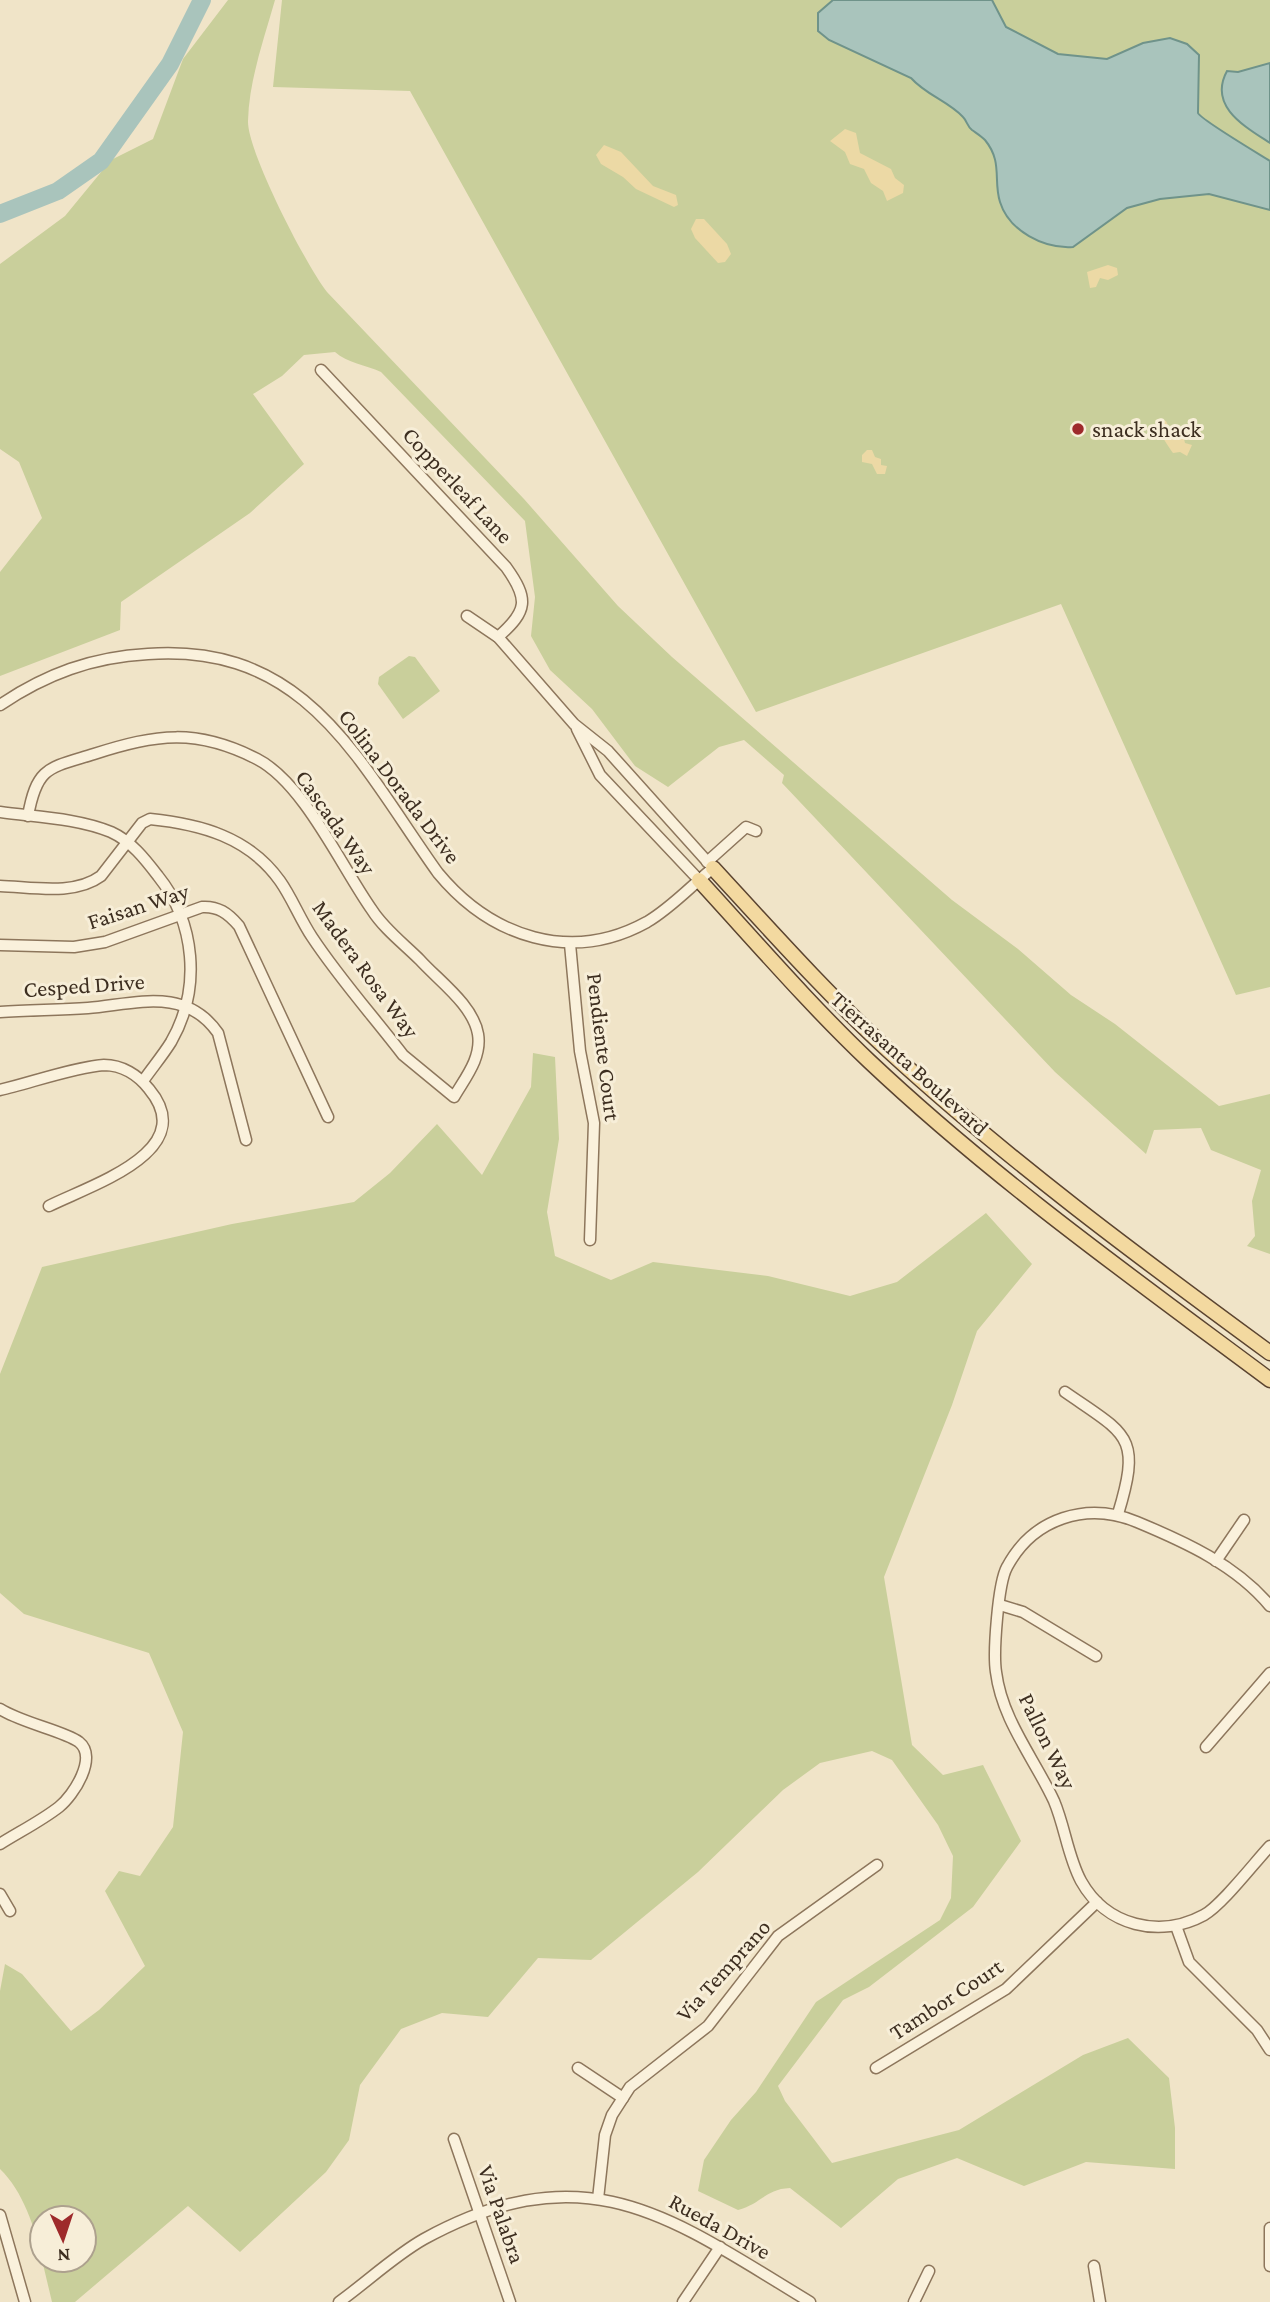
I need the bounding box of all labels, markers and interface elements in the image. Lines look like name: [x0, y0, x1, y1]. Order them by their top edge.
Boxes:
place label: snack shack: [1092, 416, 1201, 442]
street label: Copperleaf Lane: [397, 421, 519, 549]
marker: snack shack: [1070, 421, 1086, 437]
street label: Colina Dorada Drive: [334, 704, 466, 868]
street label: Cascada Way: [290, 765, 382, 880]
street label: Faisan Way: [84, 877, 192, 935]
street label: Madera Rosa Way: [307, 895, 425, 1043]
street label: Cesped Drive: [23, 968, 145, 1002]
street label: Pendiente Court: [582, 972, 626, 1123]
street label: Tierrasanta Boulevard: [826, 985, 994, 1141]
street label: Pallon Way: [1014, 1689, 1082, 1793]
street label: Via Temprano: [670, 1914, 776, 2026]
street label: Tambor Court: [885, 1953, 1008, 2045]
street label: Via Palabra: [473, 2161, 531, 2267]
street label: Rueda Drive: [665, 2188, 775, 2264]
north arrow: [28, 2204, 98, 2274]
text: N: [57, 2245, 71, 2266]

